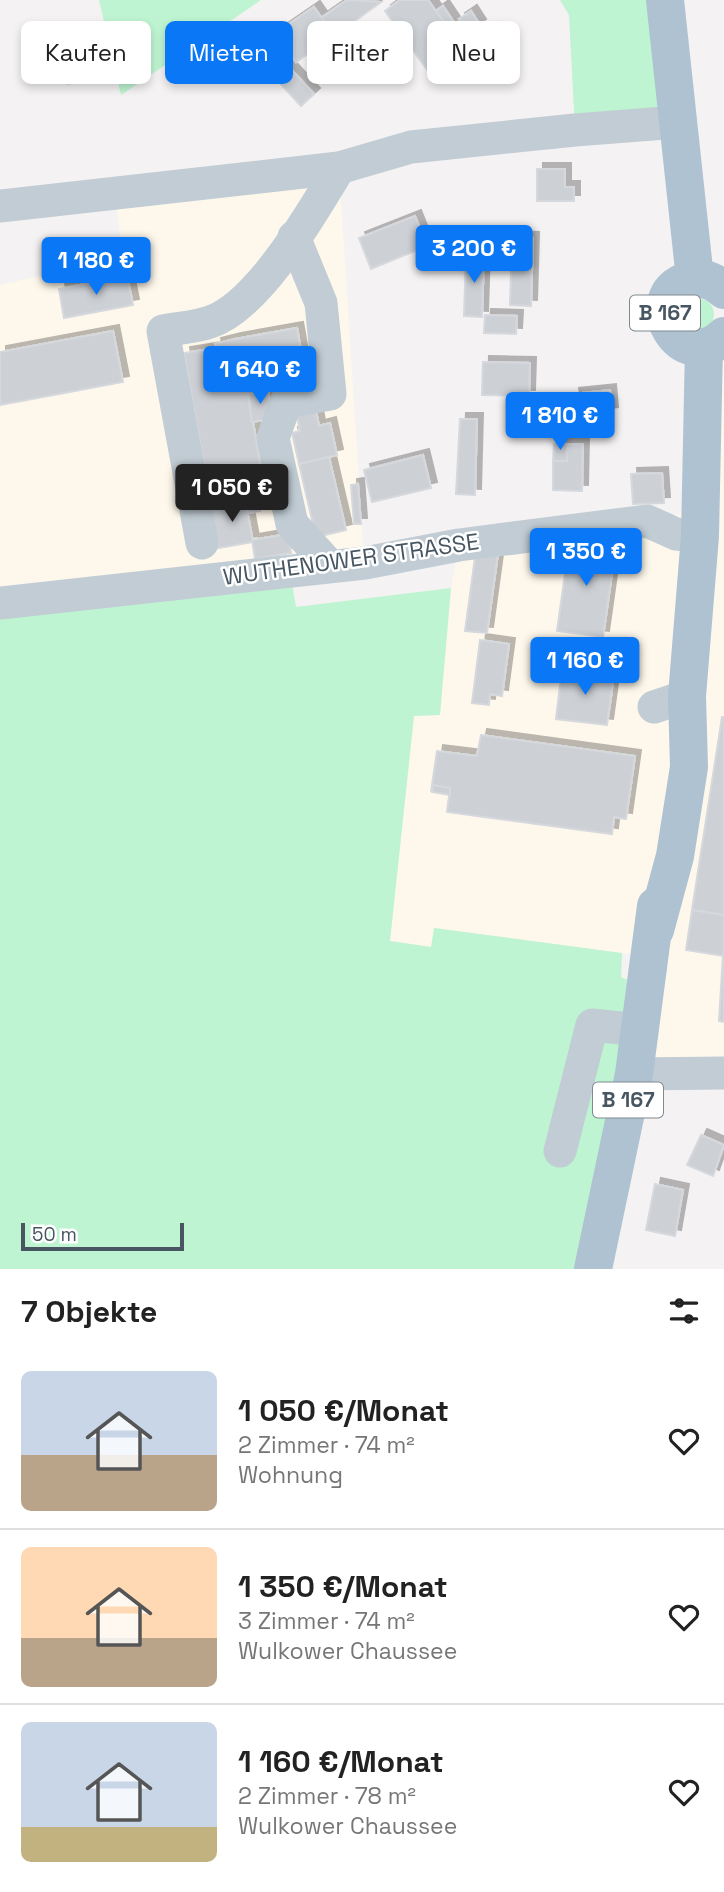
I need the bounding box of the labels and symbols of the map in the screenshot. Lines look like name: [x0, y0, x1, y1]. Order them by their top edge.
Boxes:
pin: 3 200 €: [409, 226, 539, 285]
pin: 1 180 €: [31, 238, 161, 297]
road number: B 167: [630, 296, 700, 330]
pin: 1 640 €: [195, 346, 325, 406]
pin: 1 810 €: [495, 392, 625, 452]
pin: 1 050 €: [167, 464, 297, 524]
street label: WUTHENOWER STRASSE: [221, 526, 481, 592]
pin: 1 350 €: [521, 528, 651, 588]
pin: 1 160 €: [520, 638, 650, 697]
road number: B 167: [593, 1082, 663, 1118]
scale bar: [21, 1220, 184, 1252]

